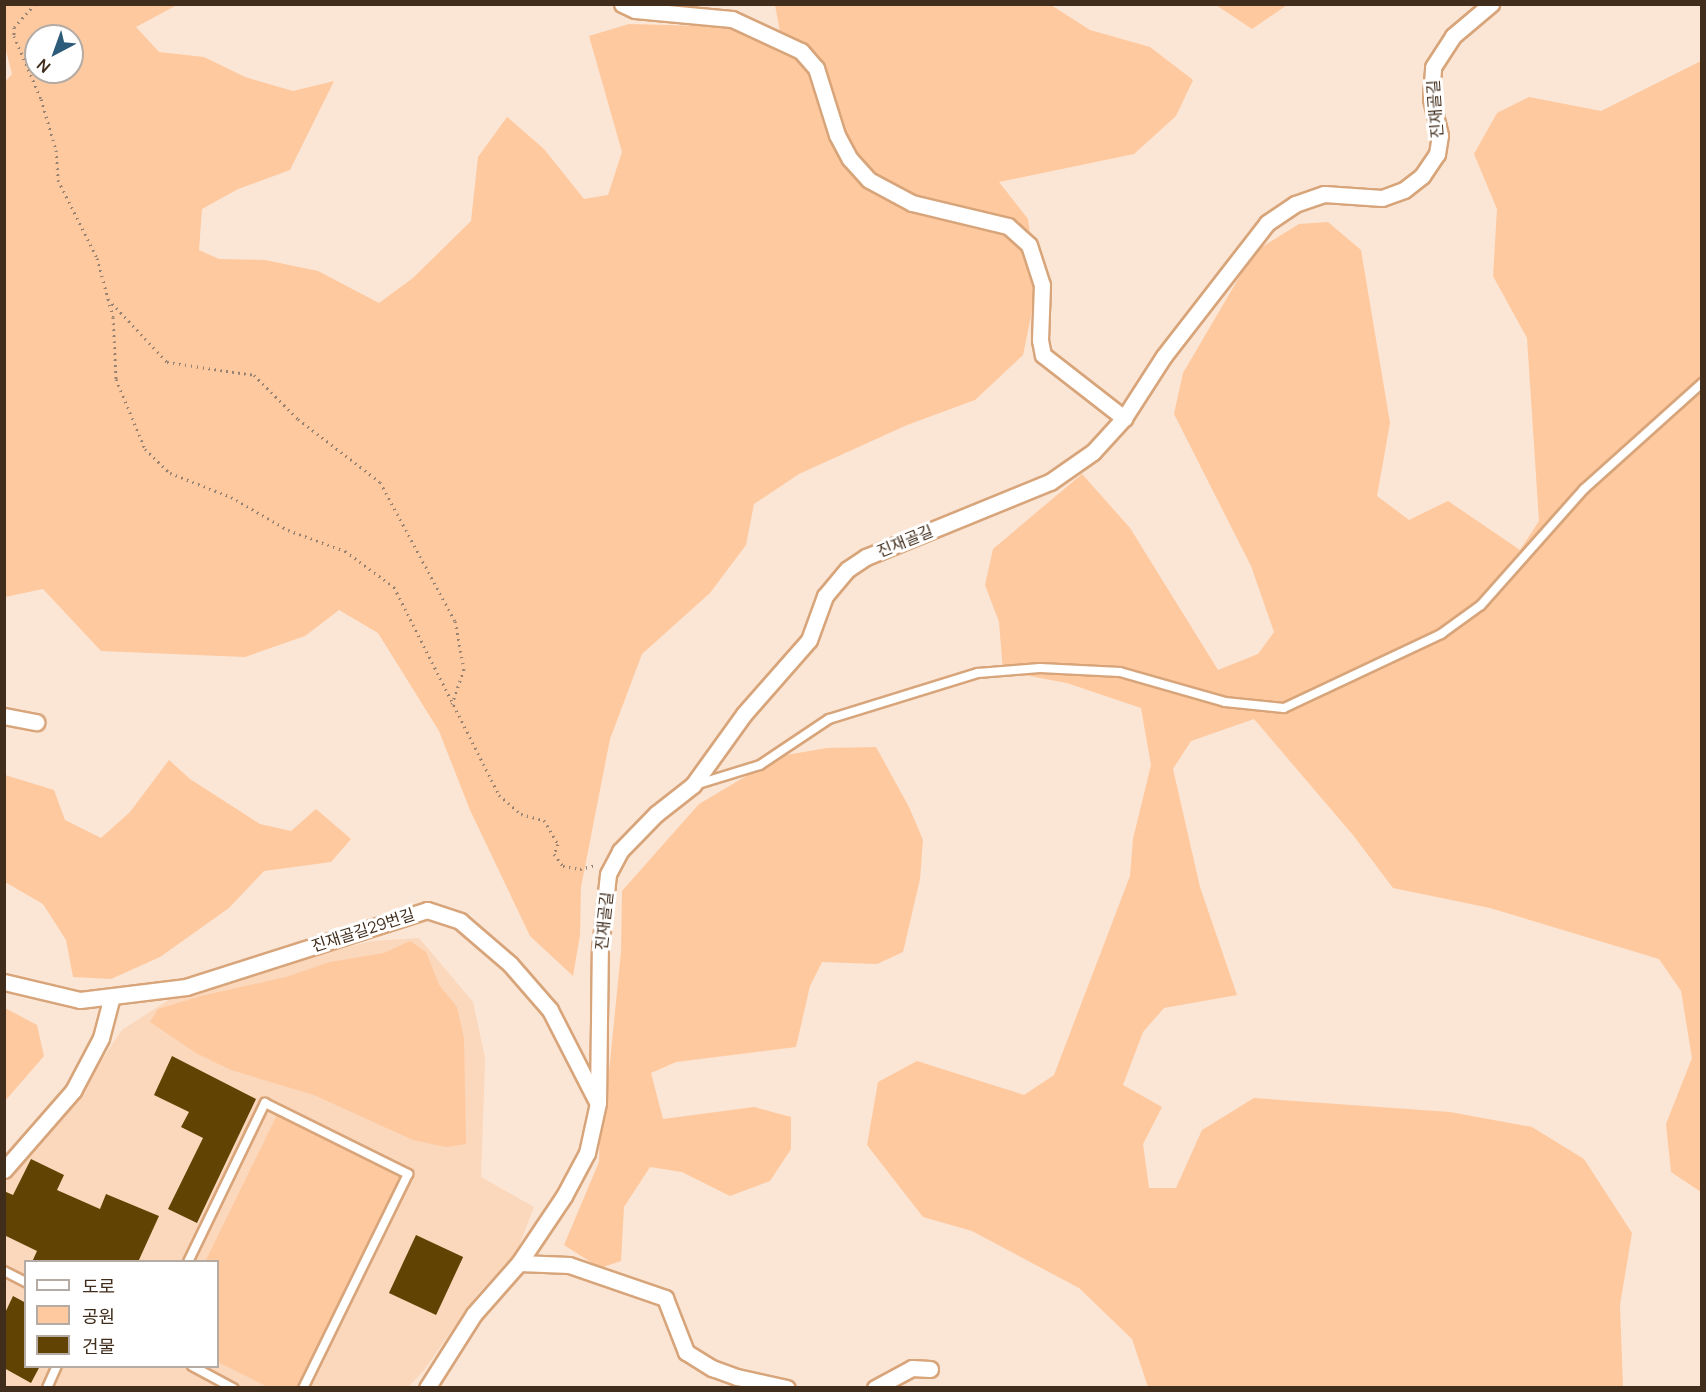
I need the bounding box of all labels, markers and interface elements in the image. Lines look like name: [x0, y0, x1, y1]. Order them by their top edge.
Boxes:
north arrow: [24, 24, 84, 84]
text: N: [32, 54, 55, 78]
street label: 진재골길: [1423, 79, 1447, 139]
street label: 진재골길: [874, 521, 936, 561]
street label: 진재골길: [591, 891, 617, 951]
street label: 진재골길29번길: [309, 904, 417, 956]
legend: [24, 1260, 219, 1368]
text: 도로: [82, 1274, 115, 1298]
text: 공원: [82, 1304, 115, 1328]
text: 건물: [82, 1334, 115, 1358]

